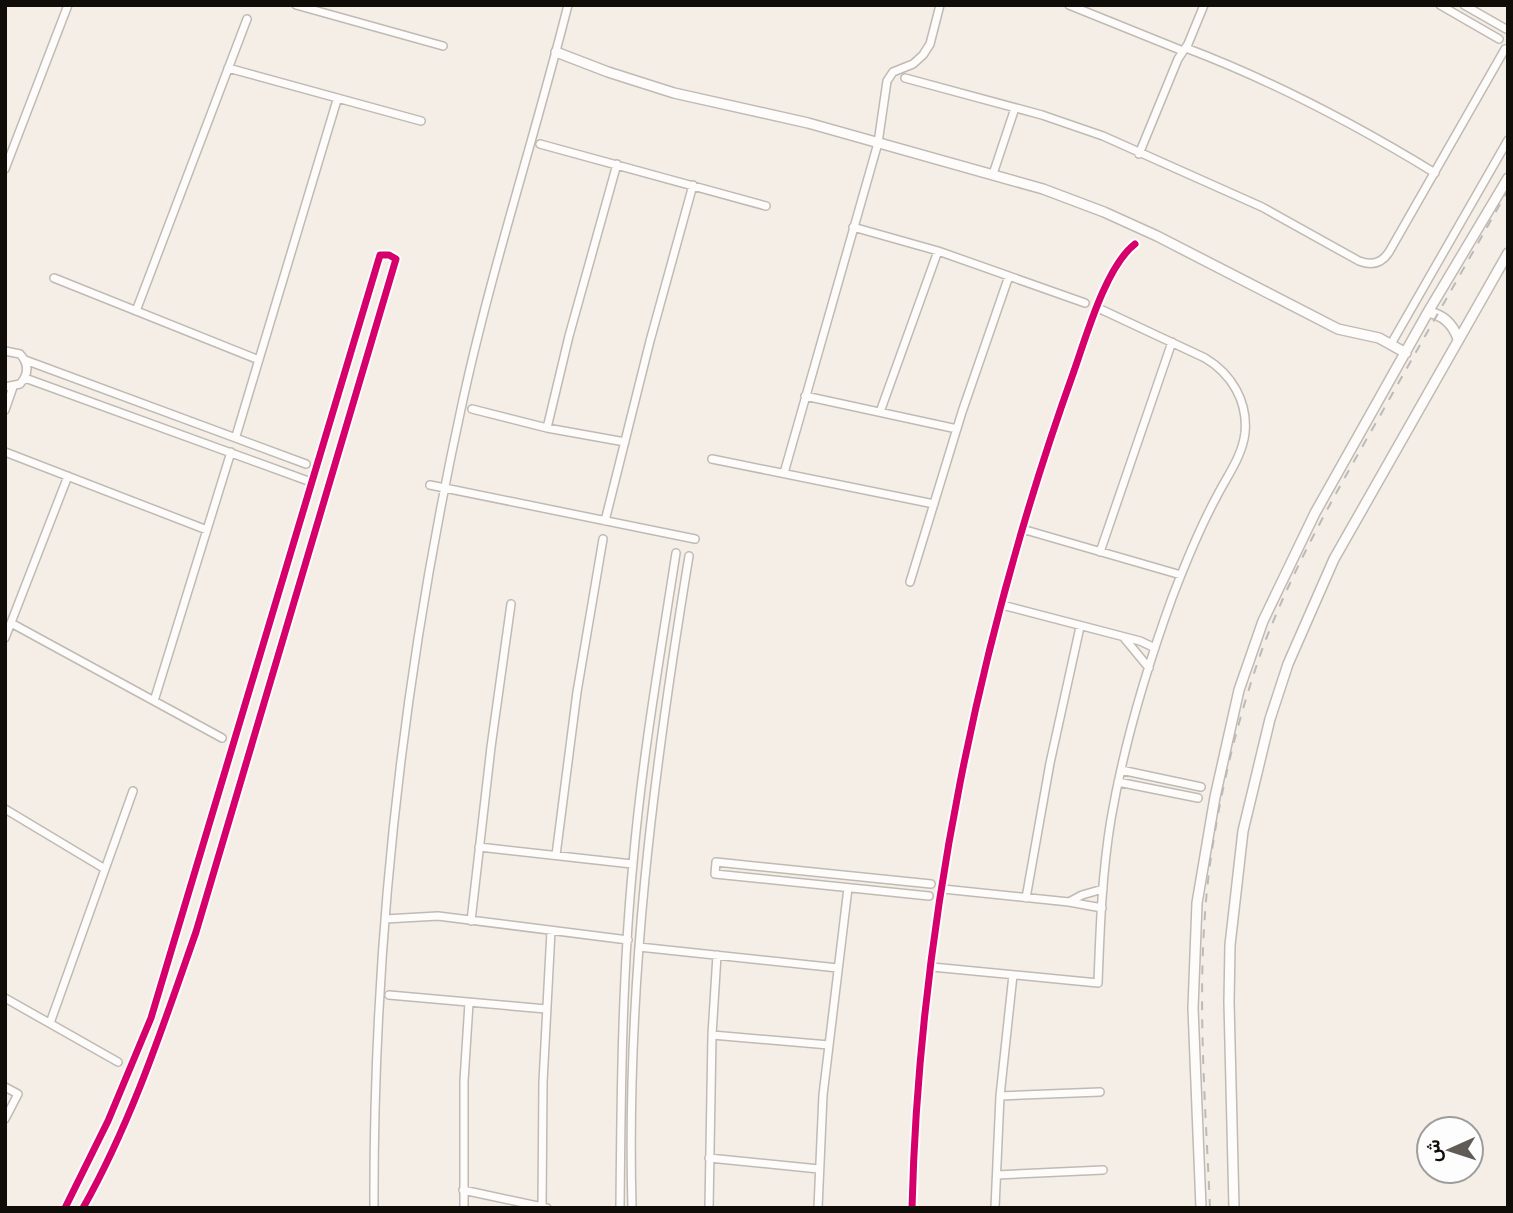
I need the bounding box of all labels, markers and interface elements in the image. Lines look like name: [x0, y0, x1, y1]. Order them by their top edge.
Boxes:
north arrow: [1415, 1115, 1485, 1185]
text: ش: [1420, 1139, 1447, 1163]

